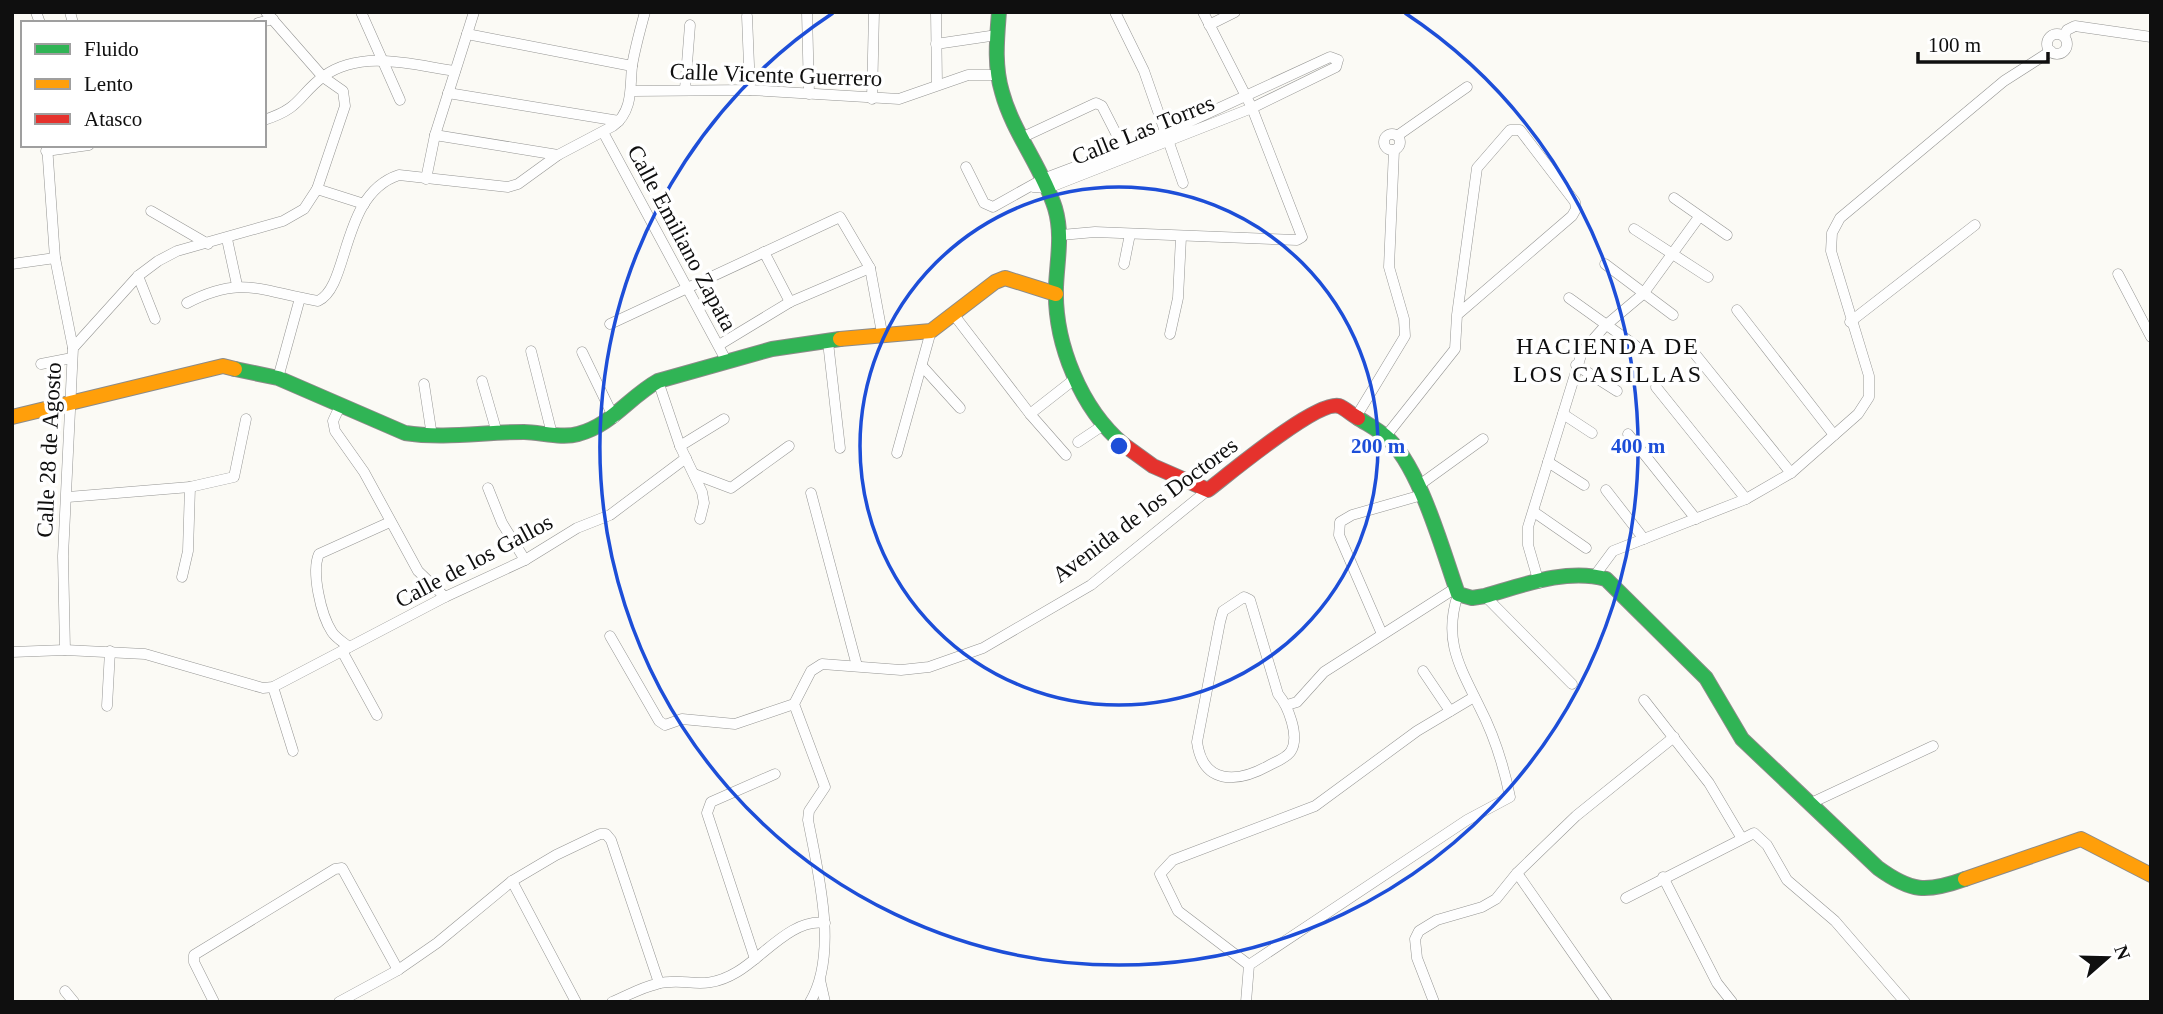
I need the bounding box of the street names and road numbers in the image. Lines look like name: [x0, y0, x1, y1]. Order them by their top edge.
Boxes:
street label: Calle Vicente Guerrero: [669, 59, 883, 91]
street label: Calle Las Torres: [1068, 90, 1218, 170]
street label: Calle Emiliano Zapata: [622, 141, 742, 335]
street label: Calle 28 de Agosto: [32, 362, 66, 538]
street label: Avenida de los Doctores: [1048, 432, 1242, 588]
street label: Calle de los Gallos: [391, 509, 557, 613]

